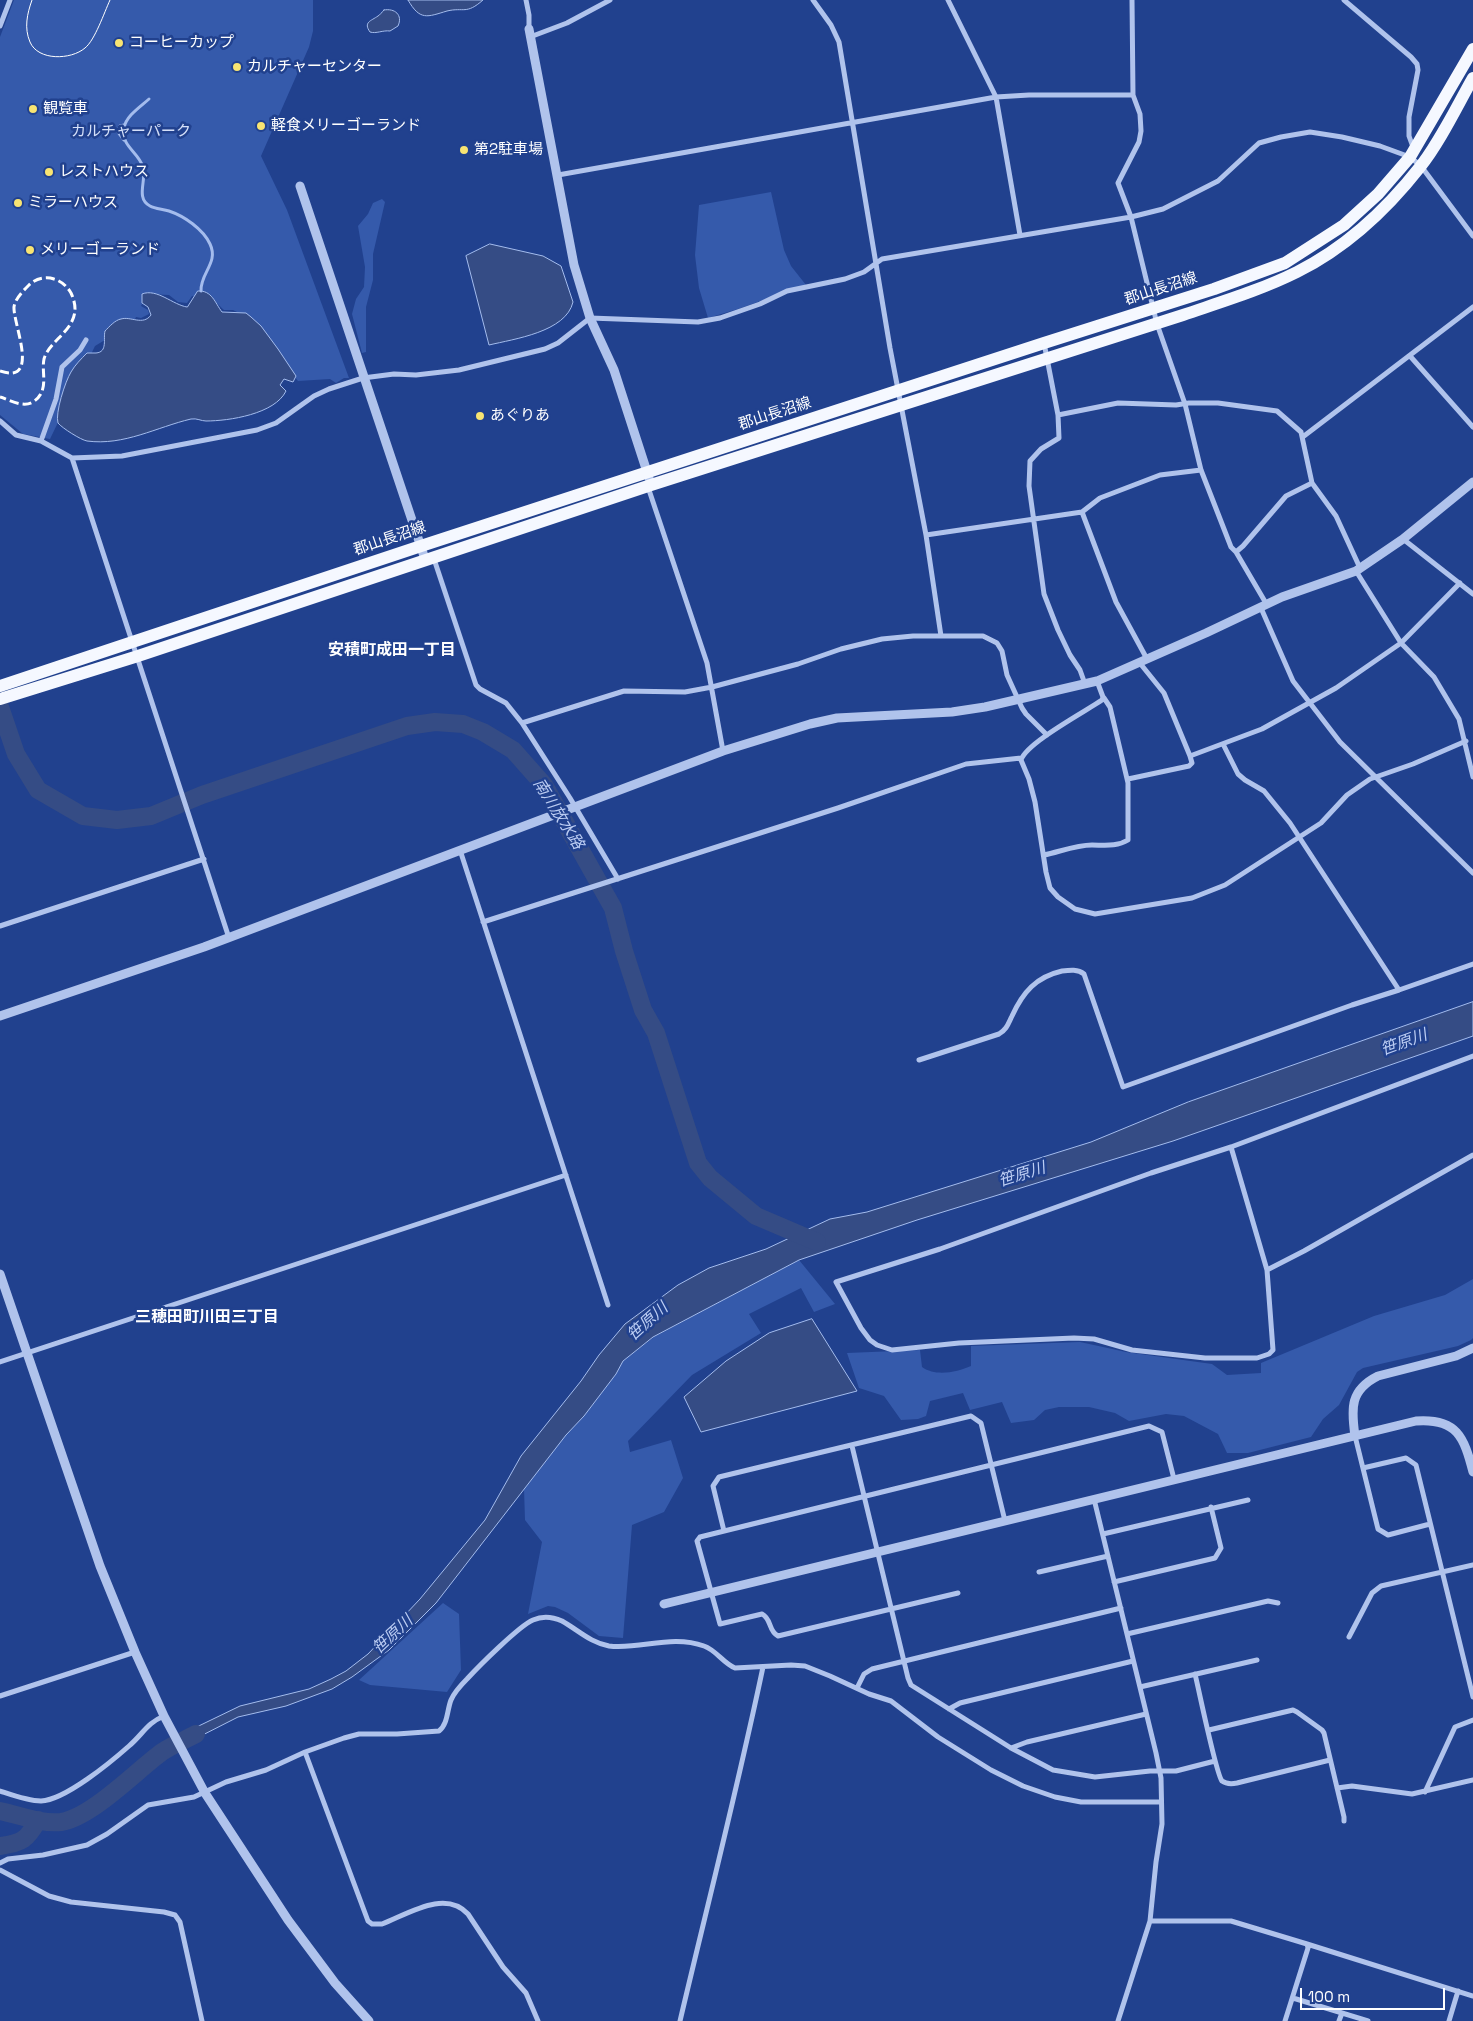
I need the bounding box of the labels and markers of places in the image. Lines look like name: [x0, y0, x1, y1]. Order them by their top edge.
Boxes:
place label: コーヒーカップ: [129, 34, 234, 52]
marker: コーヒーカップ: [113, 37, 125, 49]
place label: カルチャーセンター: [247, 58, 382, 76]
marker: カルチャーセンター: [231, 61, 243, 73]
place label: 観覧車: [43, 100, 88, 118]
marker: 観覧車: [27, 103, 39, 115]
place label: 軽食メリーゴーランド: [271, 117, 421, 135]
marker: 軽食メリーゴーランド: [255, 120, 267, 132]
place label: 第2駐車場: [474, 141, 543, 159]
marker: 第2駐車場: [458, 144, 470, 156]
place label: レストハウス: [59, 163, 149, 181]
marker: レストハウス: [43, 166, 55, 178]
place label: ミラーハウス: [28, 194, 118, 212]
marker: ミラーハウス: [12, 197, 24, 209]
place label: メリーゴーランド: [40, 241, 160, 259]
marker: メリーゴーランド: [24, 244, 36, 256]
place label: あぐりあ: [490, 407, 550, 425]
marker: あぐりあ: [474, 410, 486, 422]

